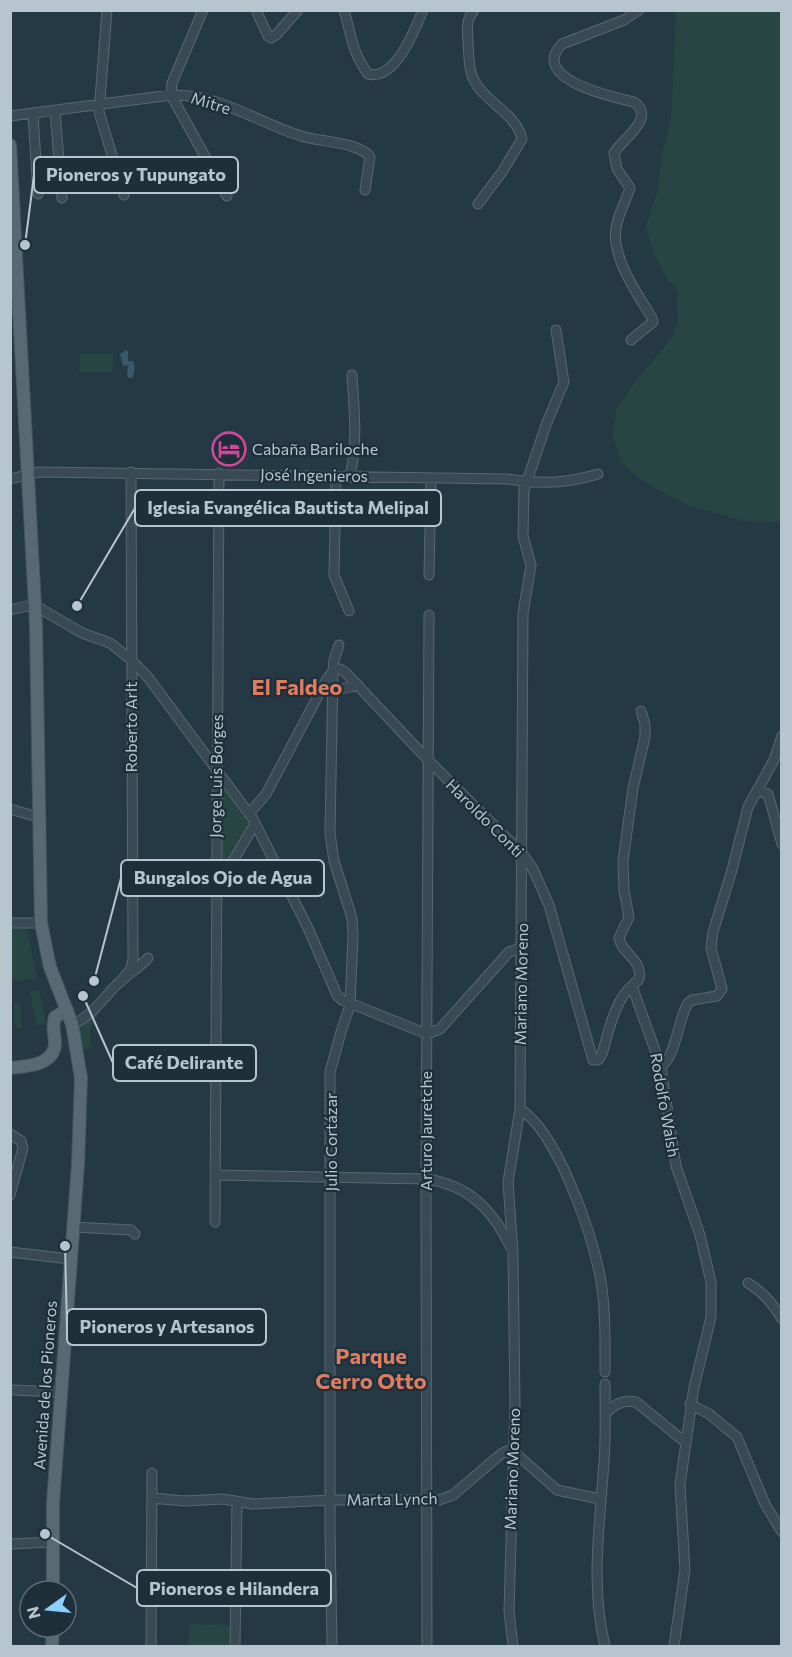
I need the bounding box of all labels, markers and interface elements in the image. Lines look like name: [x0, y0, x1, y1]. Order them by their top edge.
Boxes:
street label: Mitre: [189, 88, 233, 118]
callout: Pioneros y Tupungato: [34, 157, 238, 193]
text: Pioneros y Tupungato: [46, 163, 226, 185]
hotel icon: Cabaña Bariloche: [211, 431, 247, 467]
place label: Cabaña Bariloche: [252, 439, 378, 458]
street label: José Ingenieros: [260, 464, 368, 485]
callout: Iglesia Evangélica Bautista Melipal: [135, 490, 441, 526]
text: Iglesia Evangélica Bautista Melipal: [147, 496, 429, 518]
district label: El Faldeo: [252, 673, 342, 700]
street label: Roberto Arlt: [121, 681, 140, 773]
street label: Jorge Luis Borges: [205, 714, 226, 838]
street label: Haroldo Conti: [442, 775, 528, 861]
callout: Bungalos Ojo de Agua: [121, 860, 324, 896]
text: Bungalos Ojo de Agua: [134, 866, 312, 888]
street label: Mariano Moreno: [510, 923, 531, 1045]
callout: Café Delirante: [113, 1045, 256, 1081]
text: Café Delirante: [125, 1051, 243, 1073]
street label: Rodolfo Walsh: [647, 1051, 684, 1159]
street label: Arturo Jauretche: [416, 1071, 435, 1191]
street label: Julio Cortázar: [321, 1092, 340, 1191]
street label: Avenida de los Pioneros: [29, 1300, 60, 1470]
callout: Pioneros y Artesanos: [67, 1309, 266, 1345]
text: Pioneros y Artesanos: [80, 1315, 254, 1337]
district label: Parque Cerro Otto: [315, 1342, 427, 1394]
street label: Mariano Moreno: [500, 1408, 523, 1530]
street label: Marta Lynch: [346, 1488, 438, 1509]
callout: Pioneros e Hilandera: [137, 1570, 331, 1606]
text: Pioneros e Hilandera: [149, 1577, 319, 1599]
north arrow: [18, 1579, 78, 1639]
text: N: [22, 1605, 44, 1621]

